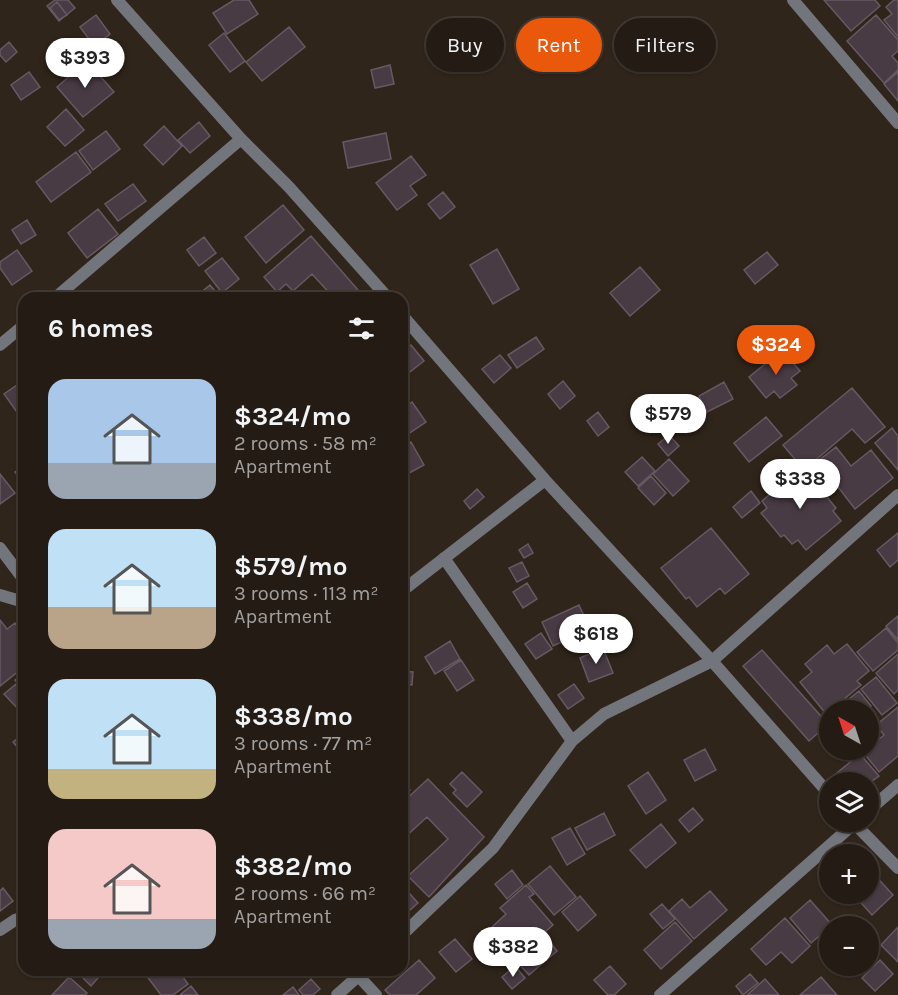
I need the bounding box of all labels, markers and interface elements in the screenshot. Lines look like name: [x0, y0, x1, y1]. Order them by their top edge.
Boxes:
chip: Buy: [426, 18, 504, 72]
chip: Rent: [516, 18, 602, 72]
chip: Filters: [614, 18, 716, 72]
pin: $393: [49, 38, 121, 89]
text: $393: [60, 46, 110, 69]
icon: filters: [345, 312, 378, 345]
text: 6 homes: [48, 313, 153, 344]
pin: $324: [740, 325, 812, 376]
text: $324: [751, 333, 801, 356]
pin: $579: [632, 394, 704, 445]
text: $324/mo: [234, 401, 351, 432]
text: $579: [644, 402, 692, 425]
icon: home: [96, 403, 168, 475]
text: 2 rooms · 58 m²: [234, 432, 377, 455]
text: Apartment: [234, 455, 332, 478]
pin: $338: [764, 459, 836, 510]
text: $338: [774, 467, 826, 490]
text: $579/mo: [234, 551, 348, 582]
icon: home: [96, 553, 168, 625]
text: 3 rooms · 113 m²: [234, 582, 378, 605]
text: Apartment: [234, 605, 332, 628]
pin: $618: [560, 614, 632, 665]
text: $618: [573, 622, 619, 645]
north arrow: [819, 700, 879, 760]
map controls: [819, 700, 879, 976]
text: $338/mo: [234, 701, 353, 732]
icon: home: [96, 703, 168, 775]
text: 3 rooms · 77 m²: [234, 732, 372, 755]
text: Apartment: [234, 755, 332, 778]
button: layers: [819, 772, 879, 832]
button: +: [819, 844, 879, 904]
text: $382/mo: [234, 851, 352, 882]
icon: home: [96, 853, 168, 925]
text: 2 rooms · 66 m²: [234, 882, 376, 905]
text: Apartment: [234, 905, 332, 928]
button: −: [819, 916, 879, 976]
pin: $382: [477, 927, 549, 978]
text: $382: [487, 935, 539, 958]

